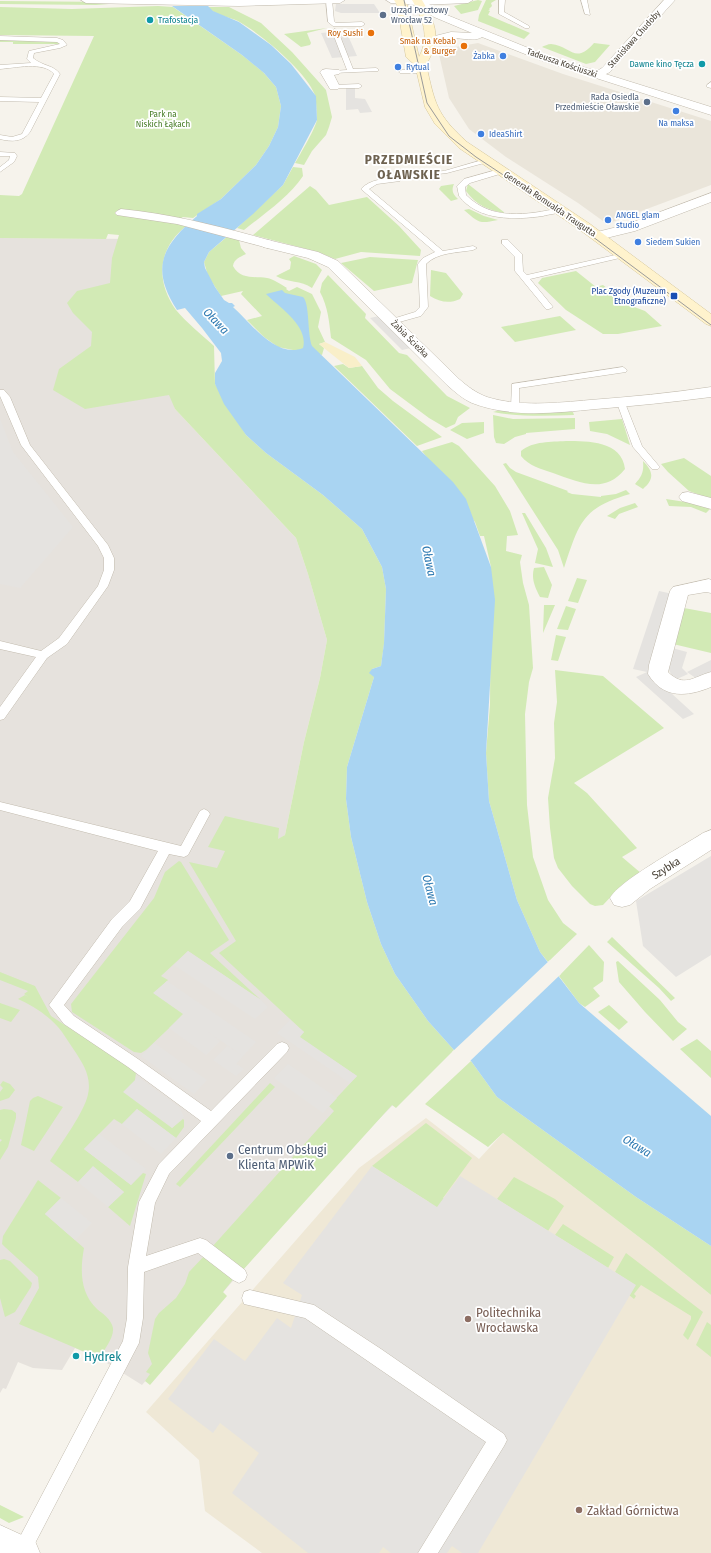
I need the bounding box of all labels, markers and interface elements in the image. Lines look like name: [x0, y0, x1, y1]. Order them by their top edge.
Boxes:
place label: Urząd Pocztowy Wrocław 52: [391, 5, 448, 25]
street label: Stanisława Chudoby: [606, 8, 662, 70]
marker: Urząd Pocztowy Wrocław 52: [378, 10, 388, 20]
marker: Trafostacja: [145, 15, 155, 25]
place label: Trafostacja: [158, 15, 199, 25]
place label: Roy Sushi: [327, 28, 363, 38]
marker: Roy Sushi: [366, 28, 376, 38]
place label: Smak na Kebab & Burger: [400, 36, 457, 56]
marker: Smak na Kebab & Burger: [459, 41, 469, 51]
street label: Tadeusza Kościuszki: [525, 46, 599, 80]
place label: Żabka: [473, 51, 496, 61]
marker: Żabka: [498, 51, 508, 61]
place label: Dawne kino Tęcza: [629, 59, 695, 69]
marker: Dawne kino Tęcza: [697, 59, 707, 69]
marker: Rytual: [393, 62, 403, 72]
place label: Rytual: [406, 62, 430, 72]
place label: Rada Osiedla Przedmieście Oławskie: [555, 92, 640, 112]
marker: Rada Osiedla Przedmieście Oławskie: [642, 97, 652, 107]
marker: Na maksa: [671, 106, 681, 116]
park label: Park na Niskich Łąkach: [136, 109, 190, 129]
place label: Na maksa: [658, 118, 694, 128]
marker: IdeaShirt: [476, 129, 486, 139]
place label: IdeaShirt: [489, 129, 523, 139]
district label: PRZEDMIEŚCIE OŁAWSKIE: [365, 151, 453, 182]
street label: Generała Romualda Traugutta: [502, 169, 599, 239]
place label: ANGEL glam studio: [616, 210, 660, 230]
marker: ANGEL glam studio: [603, 215, 613, 225]
marker: Siedem Sukien: [633, 237, 643, 247]
place label: Siedem Sukien: [646, 237, 701, 247]
place label: Plac Zgody (Muzeum Etnograficzne): [592, 286, 666, 306]
marker: Plac Zgody (Muzeum Etnograficzne): [669, 291, 679, 301]
water label: Oława: [200, 305, 232, 337]
street label: Żabia Ścieżka: [389, 318, 431, 360]
water label: Oława: [419, 544, 439, 578]
street label: Szybka: [650, 855, 683, 882]
water label: Oława: [419, 873, 441, 907]
water label: Oława: [620, 1132, 654, 1160]
place label: Centrum Obsługi Klienta MPWiK: [238, 1142, 327, 1172]
marker: Centrum Obsługi Klienta MPWiK: [225, 1151, 235, 1161]
place label: Politechnika Wrocławska: [476, 1305, 541, 1335]
marker: Politechnika Wrocławska: [463, 1314, 473, 1324]
place label: Hydrek: [84, 1349, 122, 1364]
marker: Hydrek: [71, 1351, 81, 1361]
place label: Zakład Górnictwa: [587, 1503, 679, 1518]
marker: Zakład Górnictwa: [574, 1505, 584, 1515]

